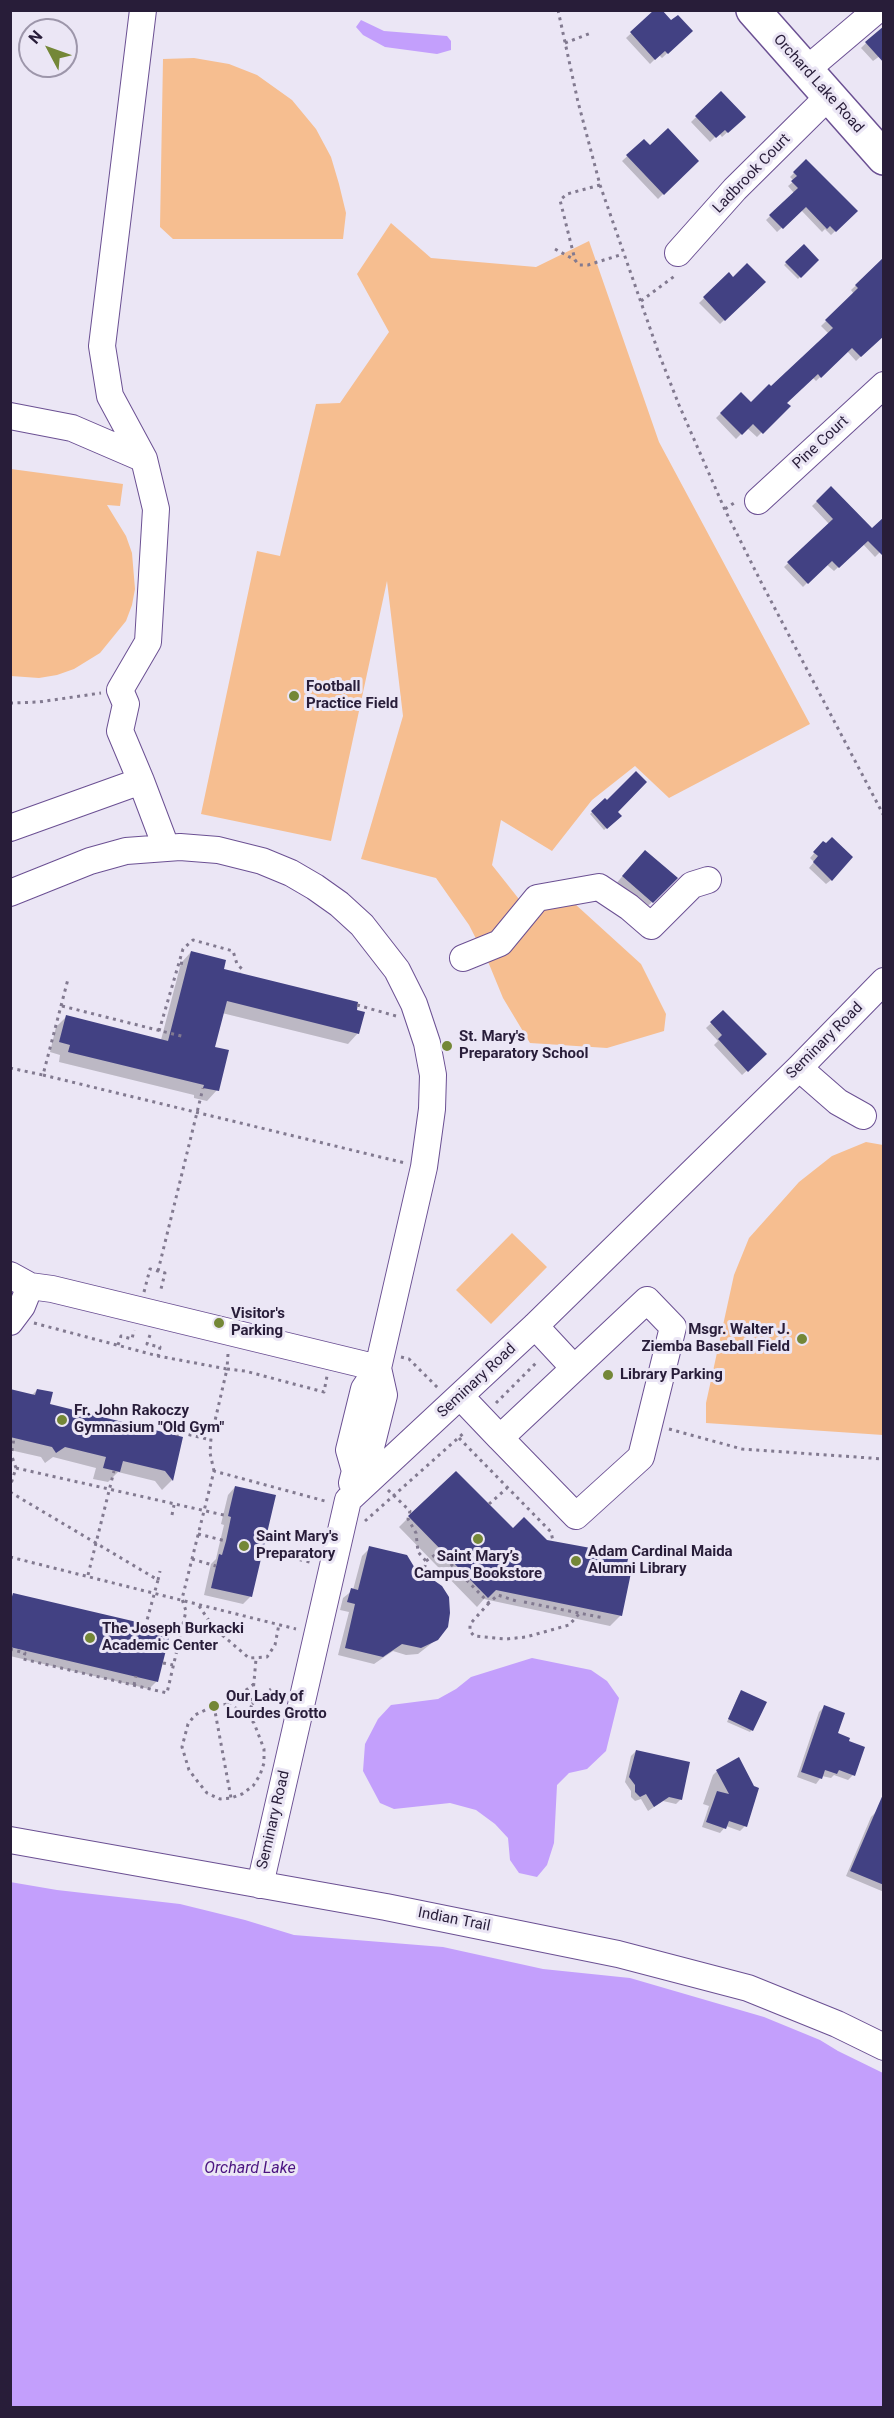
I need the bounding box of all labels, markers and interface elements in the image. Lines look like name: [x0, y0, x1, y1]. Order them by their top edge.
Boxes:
north arrow: [18, 18, 78, 78]
text: N: [25, 27, 46, 48]
street label: Orchard Lake Road: [769, 31, 867, 137]
street label: Ladbrook Court: [710, 131, 794, 217]
street label: Pine Court: [789, 413, 853, 473]
place label: Football Practice Field: [306, 678, 398, 713]
marker: Football Practice Field: [287, 689, 301, 703]
street label: Seminary Road: [783, 999, 867, 1083]
place label: St. Mary's Preparatory School: [459, 1028, 588, 1063]
marker: St. Mary's Preparatory School: [440, 1039, 454, 1053]
place label: Visitor's Parking: [231, 1305, 285, 1340]
marker: Visitor's Parking: [212, 1316, 226, 1330]
place label: Msgr. Walter J. Ziemba Baseball Field: [641, 1321, 790, 1356]
marker: Msgr. Walter J. Ziemba Baseball Field: [795, 1332, 809, 1346]
street label: Seminary Road: [434, 1340, 520, 1422]
place label: Library Parking: [620, 1366, 723, 1384]
marker: Library Parking: [601, 1368, 615, 1382]
place label: Fr. John Rakoczy Gymnasium "Old Gym": [74, 1402, 224, 1437]
marker: Fr. John Rakoczy Gymnasium "Old Gym": [55, 1413, 69, 1427]
place label: Saint Mary's Preparatory: [256, 1528, 338, 1563]
marker: Saint Mary’s Campus Bookstore: [471, 1532, 485, 1546]
marker: Saint Mary's Preparatory: [237, 1539, 251, 1553]
place label: Adam Cardinal Maida Alumni Library: [588, 1543, 733, 1578]
place label: Saint Mary’s Campus Bookstore: [414, 1548, 542, 1583]
marker: Adam Cardinal Maida Alumni Library: [569, 1554, 583, 1568]
place label: The Joseph Burkacki Academic Center: [102, 1620, 244, 1655]
marker: The Joseph Burkacki Academic Center: [83, 1631, 97, 1645]
place label: Our Lady of Lourdes Grotto: [226, 1688, 327, 1723]
marker: Our Lady of Lourdes Grotto: [207, 1699, 221, 1713]
street label: Seminary Road: [254, 1769, 294, 1871]
street label: Indian Trail: [416, 1904, 492, 1936]
water label: Orchard Lake: [204, 2159, 296, 2179]

